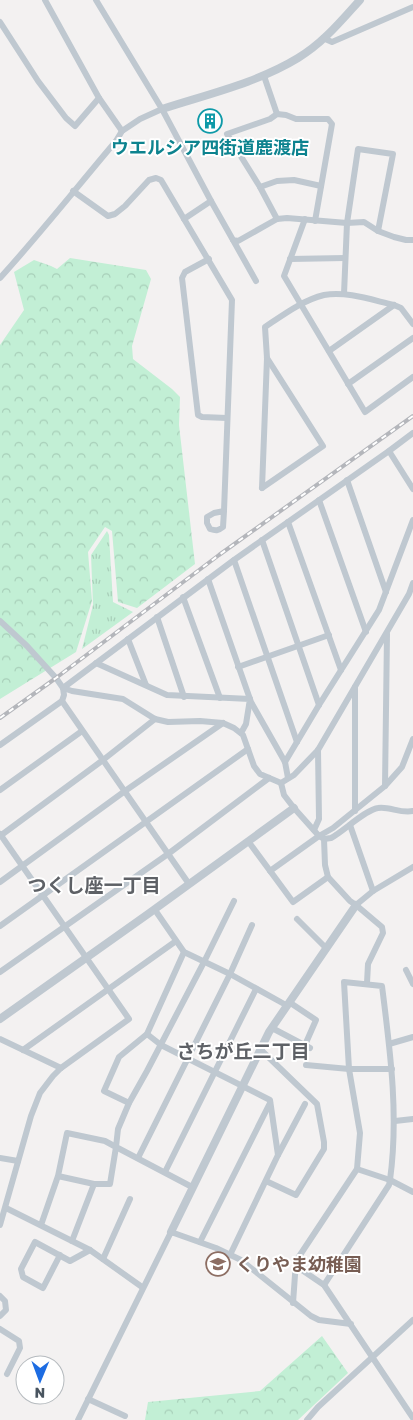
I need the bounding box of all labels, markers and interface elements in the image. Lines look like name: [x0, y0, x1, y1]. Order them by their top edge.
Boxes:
building icon: ウエルシア四街道鹿渡店: [197, 108, 223, 134]
place label: ウエルシア四街道鹿渡店: [111, 136, 309, 158]
district label: つくし座一丁目: [27, 873, 161, 896]
district label: さちが丘二丁目: [176, 1039, 310, 1062]
school or university icon: くりやま幼稚園: [205, 1251, 231, 1277]
place label: くりやま幼稚園: [236, 1253, 362, 1275]
north arrow: [15, 1355, 65, 1405]
text: N: [34, 1385, 45, 1402]

